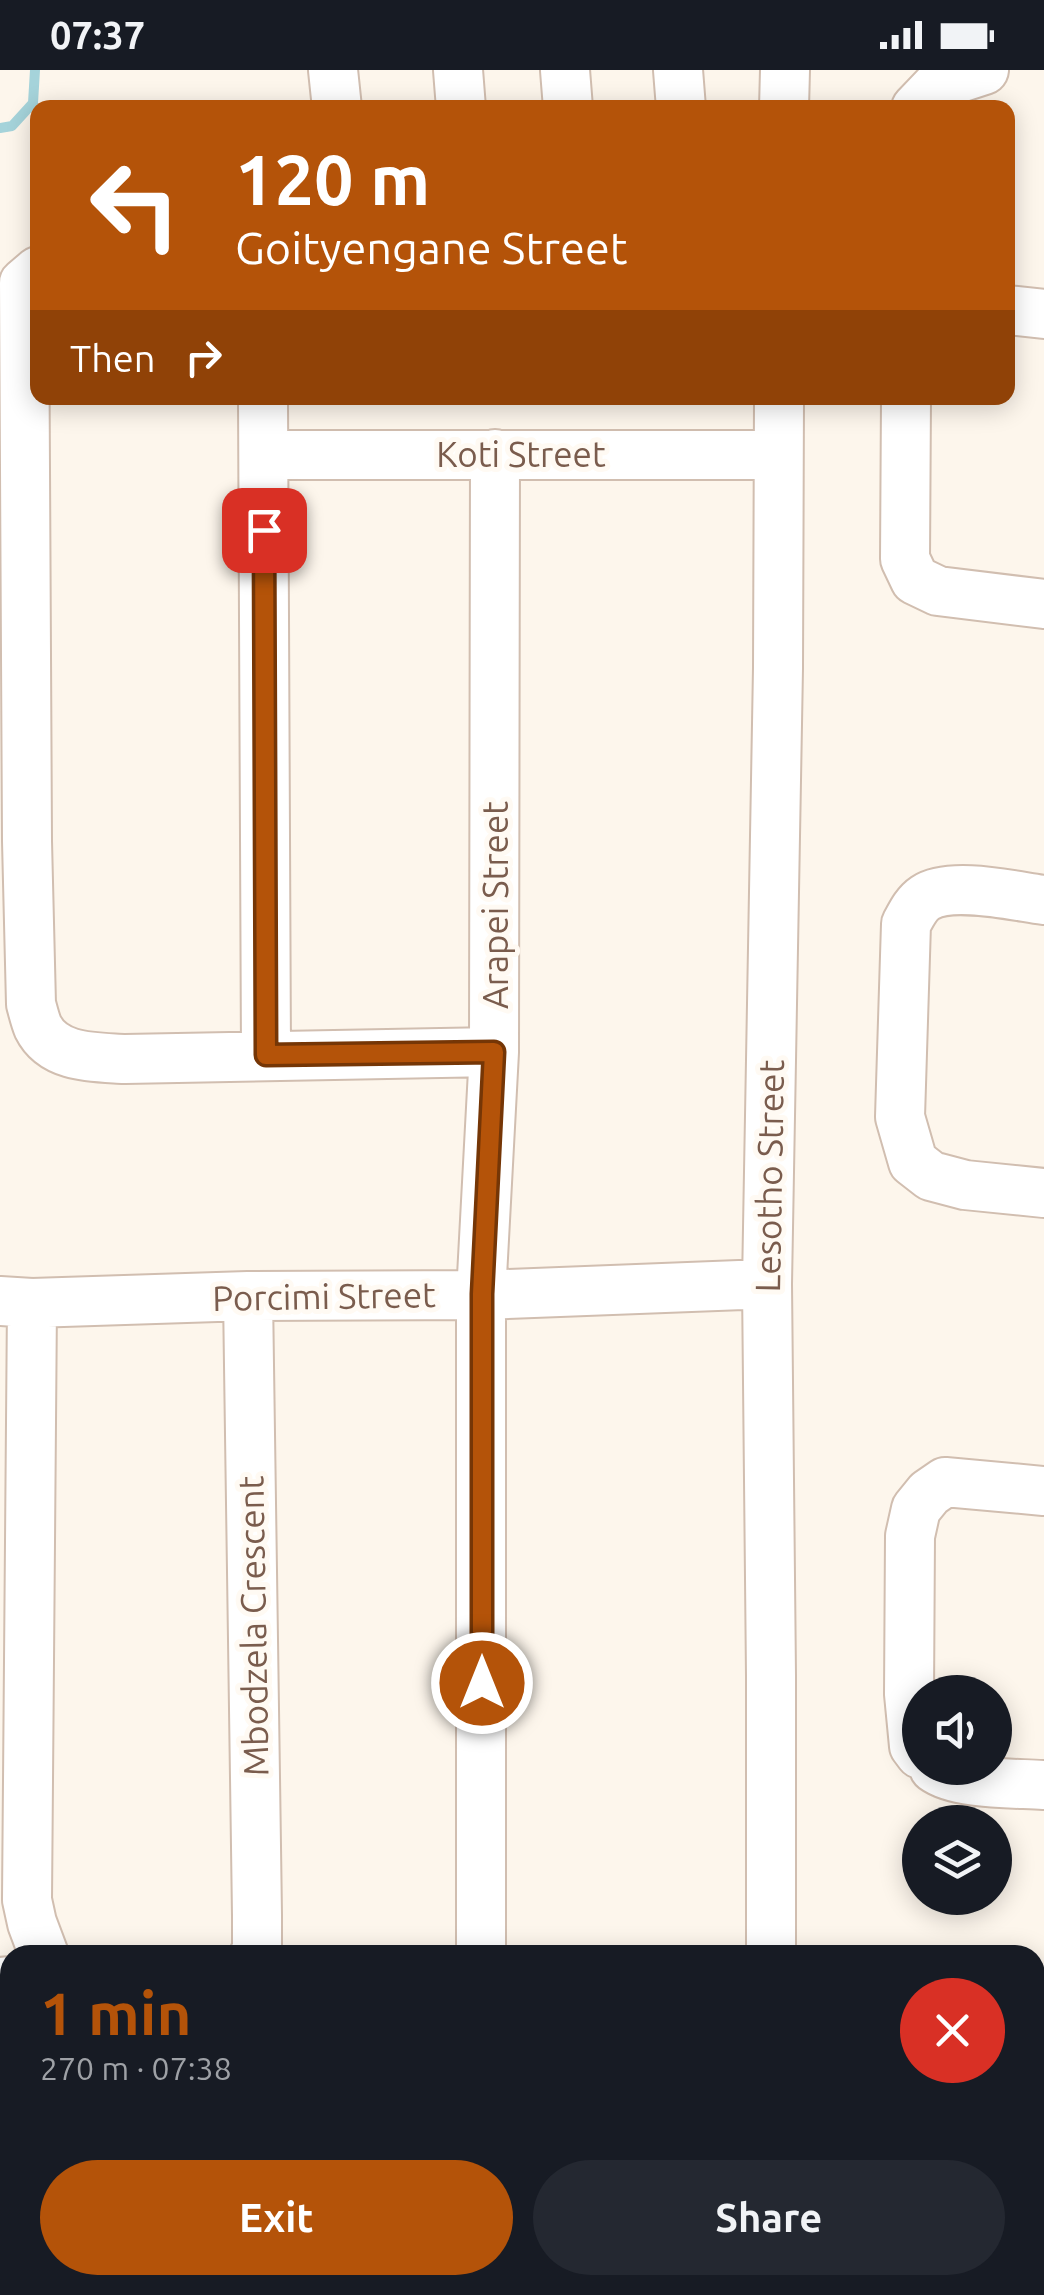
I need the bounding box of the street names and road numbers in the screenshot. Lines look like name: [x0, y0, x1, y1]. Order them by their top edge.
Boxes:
street label: Koti Street: [436, 434, 606, 474]
street label: Arapei Street: [475, 801, 515, 1009]
street label: Lesotho Street: [747, 1059, 791, 1293]
street label: Porcimi Street: [212, 1274, 436, 1318]
street label: Mbodzela Crescent: [230, 1475, 276, 1777]

